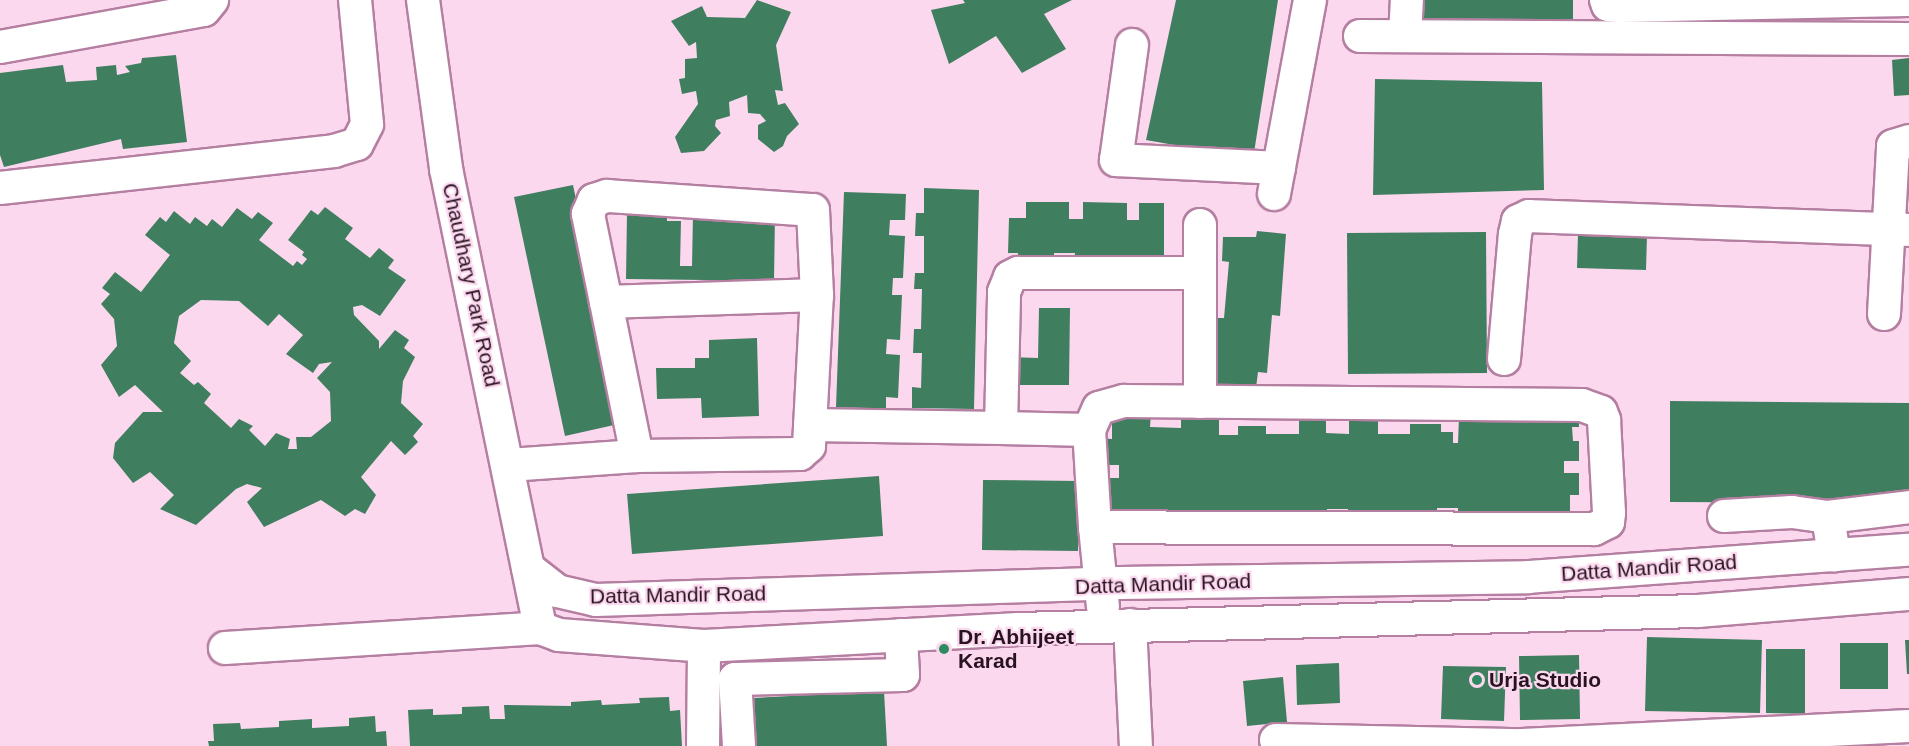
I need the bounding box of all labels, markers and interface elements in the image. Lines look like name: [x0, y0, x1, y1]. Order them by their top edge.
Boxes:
street label: Chaudhary Park Road: [437, 181, 505, 389]
street label: Datta Mandir Road: [1560, 549, 1738, 587]
street label: Datta Mandir Road: [1074, 568, 1252, 600]
street label: Datta Mandir Road: [590, 581, 766, 609]
place label: Dr. Abhijeet Karad: [958, 624, 1075, 674]
marker: Dr. Abhijeet Karad: [935, 640, 953, 658]
place label: Urja Studio: [1489, 667, 1601, 693]
marker: Urja Studio: [1470, 673, 1484, 687]

